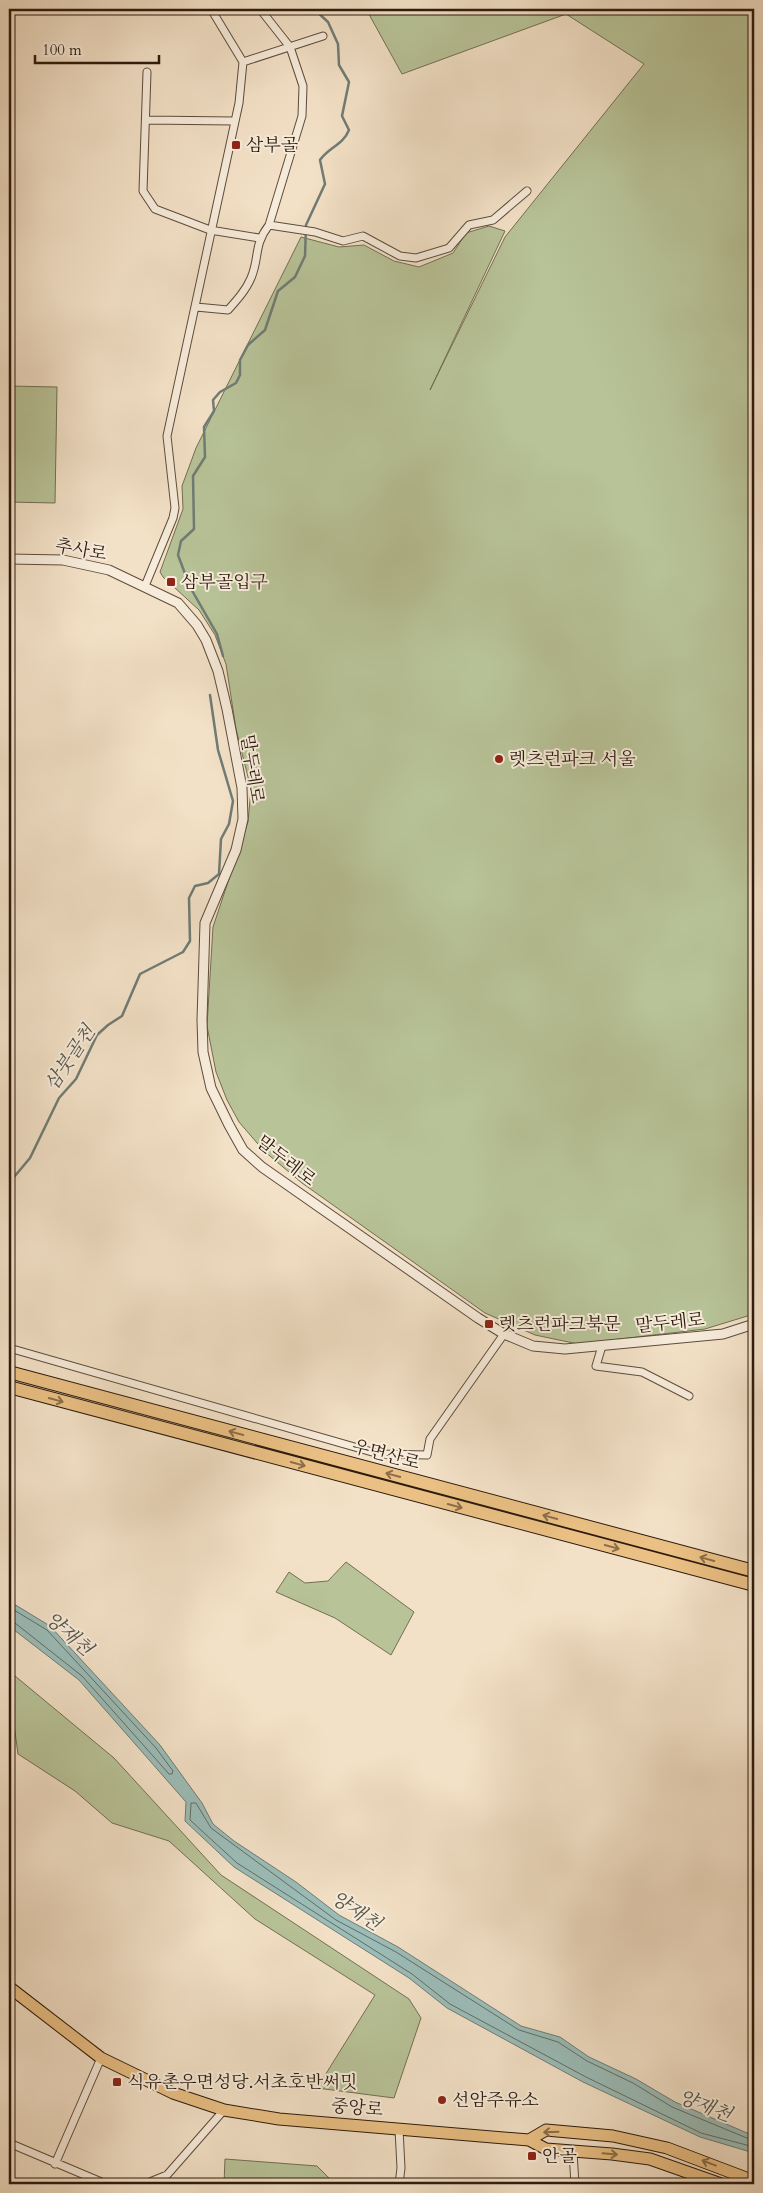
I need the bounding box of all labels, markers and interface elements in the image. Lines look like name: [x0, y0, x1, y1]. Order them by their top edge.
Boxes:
scale bar: [35, 32, 159, 64]
text: 100 m: [42, 40, 82, 60]
place label: 삼부골: [246, 133, 299, 158]
marker: 삼부골: [230, 139, 242, 151]
street label: 추사로: [53, 533, 109, 567]
place label: 삼부골입구: [181, 570, 268, 595]
marker: 삼부골입구: [165, 576, 177, 588]
street label: 말두레로: [234, 733, 270, 805]
place label: 렛츠런파크 서울: [509, 747, 636, 772]
marker: 렛츠런파크 서울: [493, 753, 505, 765]
water label: 삼붓골천: [39, 1019, 102, 1096]
street label: 말두레로: [251, 1130, 321, 1192]
street label: 말두레로: [634, 1307, 706, 1339]
place label: 렛츠런파크북문: [499, 1312, 621, 1337]
marker: 렛츠런파크북문: [483, 1318, 495, 1330]
one-way arrow: [47, 1396, 63, 1405]
one-way arrow: [229, 1428, 245, 1437]
street label: 우면산로: [349, 1434, 423, 1476]
one-way arrow: [289, 1460, 305, 1469]
one-way arrow: [386, 1470, 402, 1479]
one-way arrow: [446, 1501, 462, 1511]
one-way arrow: [543, 1512, 559, 1521]
one-way arrow: [603, 1543, 619, 1552]
one-way arrow: [700, 1554, 716, 1563]
water label: 양재천: [40, 1606, 100, 1663]
water label: 양재천: [326, 1885, 388, 1938]
place label: 식유촌우면성당.서초호반써밋: [127, 2070, 358, 2095]
marker: 식유촌우면성당.서초호반써밋: [111, 2076, 123, 2088]
water label: 양재천: [675, 2084, 737, 2129]
place label: 선암주유소: [452, 2088, 539, 2113]
street label: 중앙로: [330, 2093, 384, 2123]
marker: 선암주유소: [436, 2094, 448, 2106]
one-way arrow: [543, 2127, 559, 2136]
place label: 안골: [542, 2144, 577, 2169]
one-way arrow: [602, 2149, 618, 2159]
marker: 안골: [526, 2150, 538, 2162]
one-way arrow: [702, 2158, 717, 2167]

